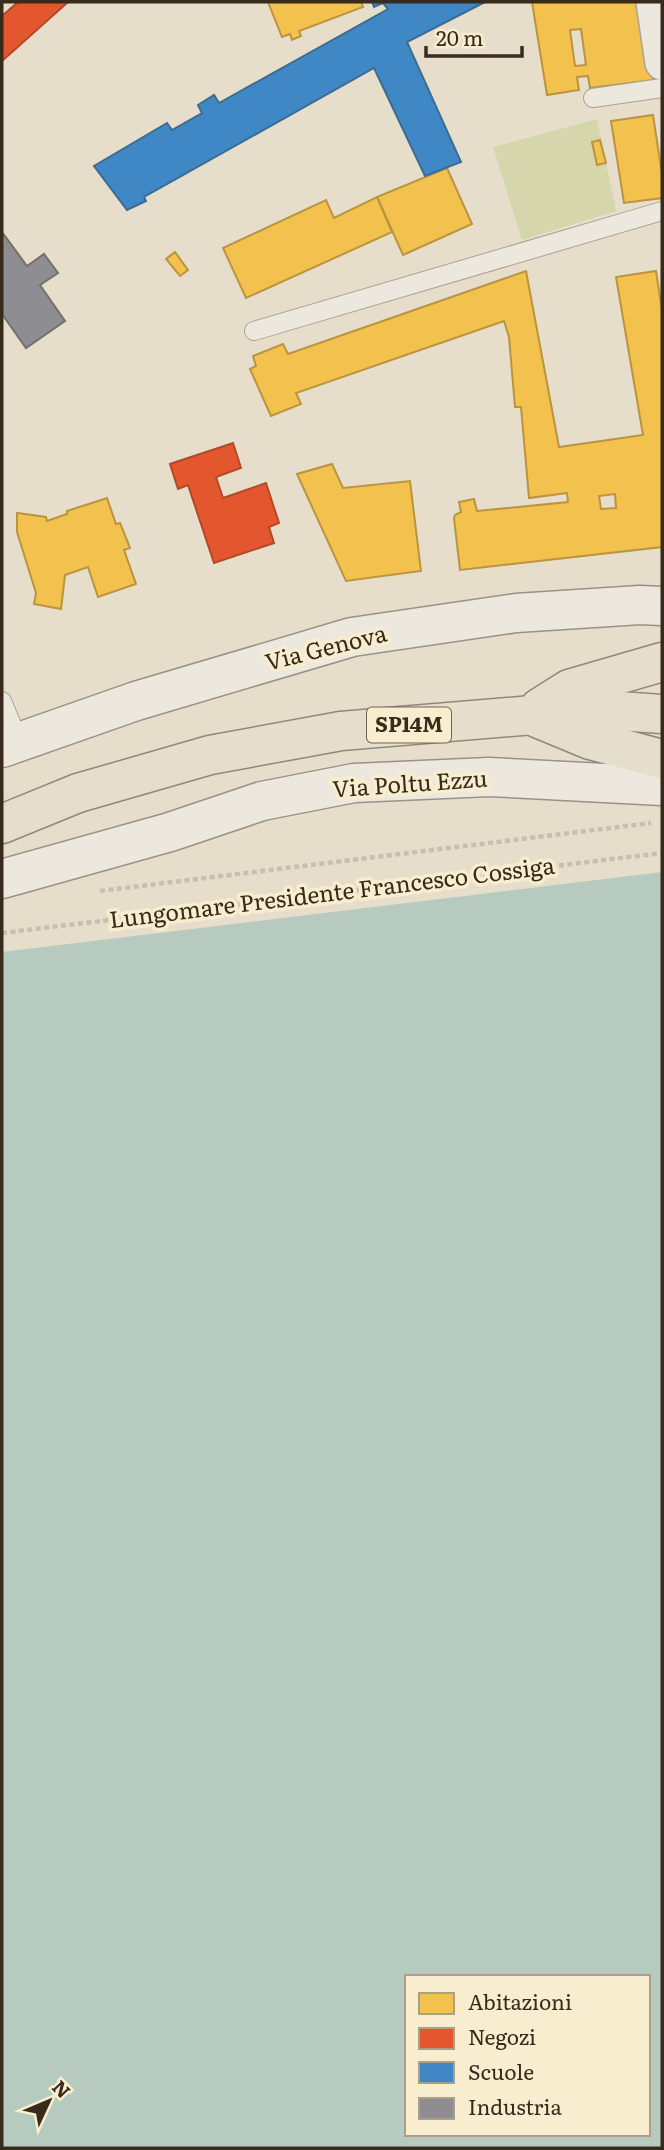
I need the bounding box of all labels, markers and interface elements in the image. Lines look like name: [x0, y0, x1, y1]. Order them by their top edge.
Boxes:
scale bar: [426, 14, 522, 58]
text: 20 m: [436, 21, 483, 52]
street label: Via Genova: [261, 614, 390, 678]
road number: SP14M: [367, 708, 451, 742]
street label: Via Poltu Ezzu: [331, 760, 489, 804]
street label: Lungomare Presidente Francesco Cossiga: [107, 847, 557, 935]
legend: [405, 1975, 650, 2136]
text: Abitazioni: [468, 1985, 572, 2016]
text: Negozi: [468, 2020, 536, 2051]
text: Scuole: [468, 2055, 534, 2086]
north arrow: [14, 2066, 84, 2136]
text: N: [46, 2073, 78, 2104]
text: Industria: [468, 2090, 562, 2121]

